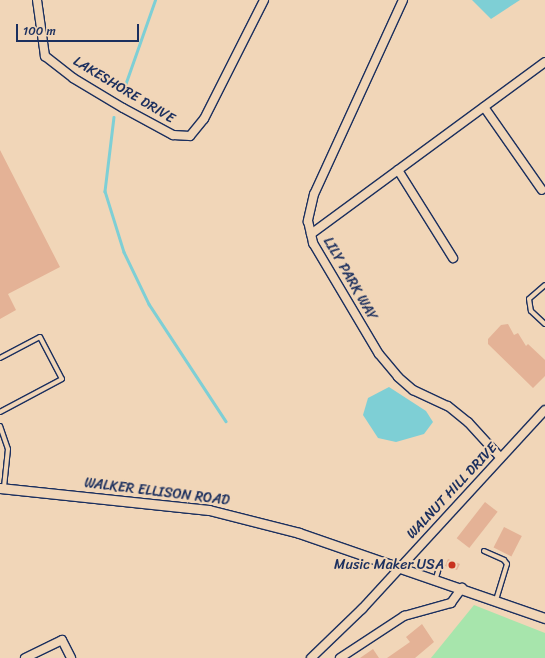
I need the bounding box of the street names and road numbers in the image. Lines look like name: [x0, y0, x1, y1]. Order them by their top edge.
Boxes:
street label: LAKESHORE DRIVE: [70, 53, 178, 127]
street label: LILY PARK WAY: [319, 234, 381, 324]
street label: WALNUT HILL DRIVE: [403, 439, 501, 543]
street label: WALKER ELLISON ROAD: [85, 475, 229, 509]

